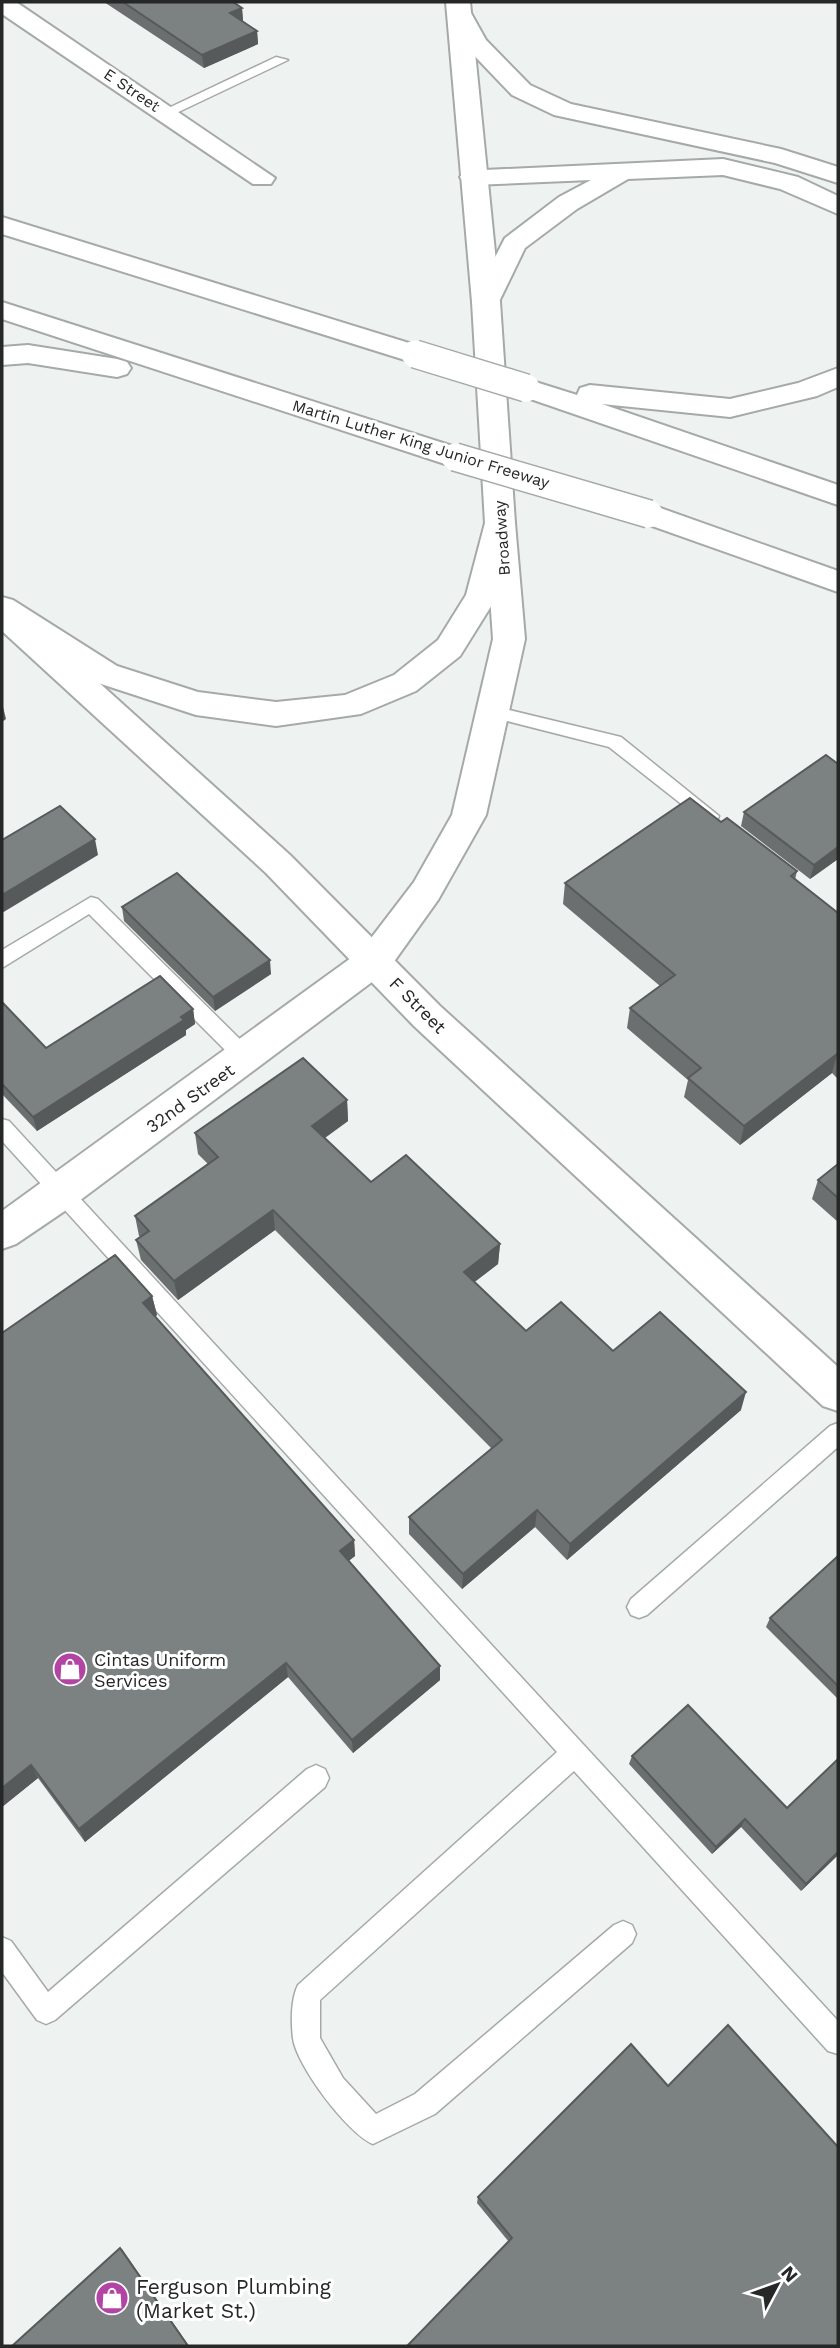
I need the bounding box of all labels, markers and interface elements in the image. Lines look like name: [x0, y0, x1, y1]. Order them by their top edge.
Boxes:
street label: E Street: [100, 64, 164, 116]
street label: Martin Luther King Junior Freeway: [290, 396, 553, 492]
street label: Broadway: [490, 499, 514, 576]
street label: F Street: [386, 973, 451, 1038]
street label: 32nd Street: [142, 1059, 239, 1137]
place label: Cintas Uniform Services: [94, 1649, 226, 1691]
shop icon: Cintas Uniform Services: [51, 1650, 89, 1688]
north arrow: [742, 2250, 812, 2320]
text: N: [776, 2261, 803, 2287]
place label: Ferguson Plumbing (Market St.): [136, 2274, 332, 2323]
shop icon: Ferguson Plumbing (Market St.): [93, 2279, 131, 2317]

